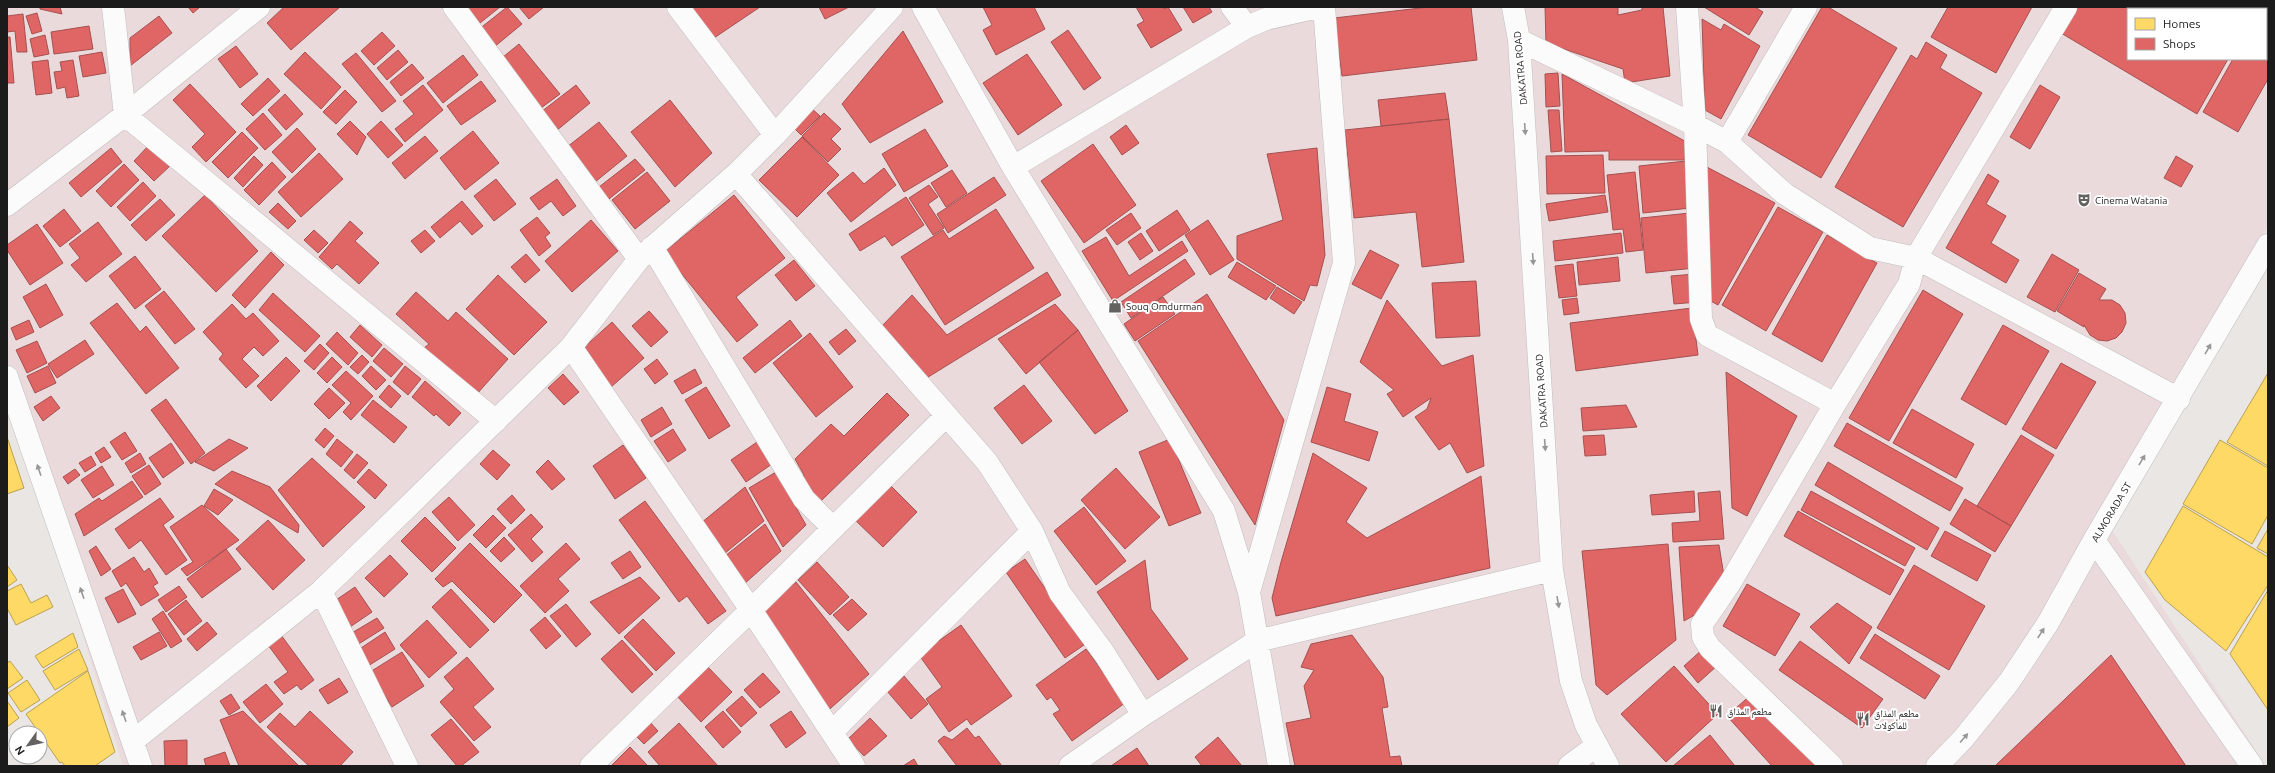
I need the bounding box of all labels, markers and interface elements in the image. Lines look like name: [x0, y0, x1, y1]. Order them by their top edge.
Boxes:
legend: [2127, 8, 2267, 60]
text: Homes: [2163, 17, 2201, 30]
street label: DAKATRA ROAD: [1512, 31, 1529, 105]
text: Shops: [2163, 37, 2195, 50]
one-way arrow: [1521, 123, 1528, 135]
theatre icon: Cinema Watania: [2076, 192, 2092, 208]
place label: Cinema Watania: [2095, 195, 2167, 206]
one-way arrow: [1530, 253, 1536, 266]
shop icon: Souq Omdurman: [1107, 298, 1123, 314]
place label: Souq Omdurman: [1126, 301, 1202, 312]
one-way arrow: [2205, 343, 2212, 354]
street label: DAKATRA ROAD: [1533, 354, 1550, 428]
one-way arrow: [1541, 439, 1548, 451]
one-way arrow: [2138, 455, 2146, 465]
one-way arrow: [36, 464, 42, 476]
street label: ALMORADA ST: [2089, 480, 2134, 544]
one-way arrow: [78, 587, 84, 599]
one-way arrow: [1555, 596, 1561, 608]
one-way arrow: [2037, 628, 2045, 638]
restaurant icon: مطعم المذاق: [1708, 703, 1724, 719]
place label: مطعم المذاق: [1727, 706, 1772, 719]
place label: مطعم المذاق للمأكولات: [1874, 708, 1919, 731]
one-way arrow: [121, 709, 127, 721]
restaurant icon: مطعم المذاق للمأكولات: [1855, 711, 1871, 727]
north arrow: [8, 725, 48, 765]
one-way arrow: [1960, 732, 1969, 743]
text: N: [12, 744, 27, 757]

